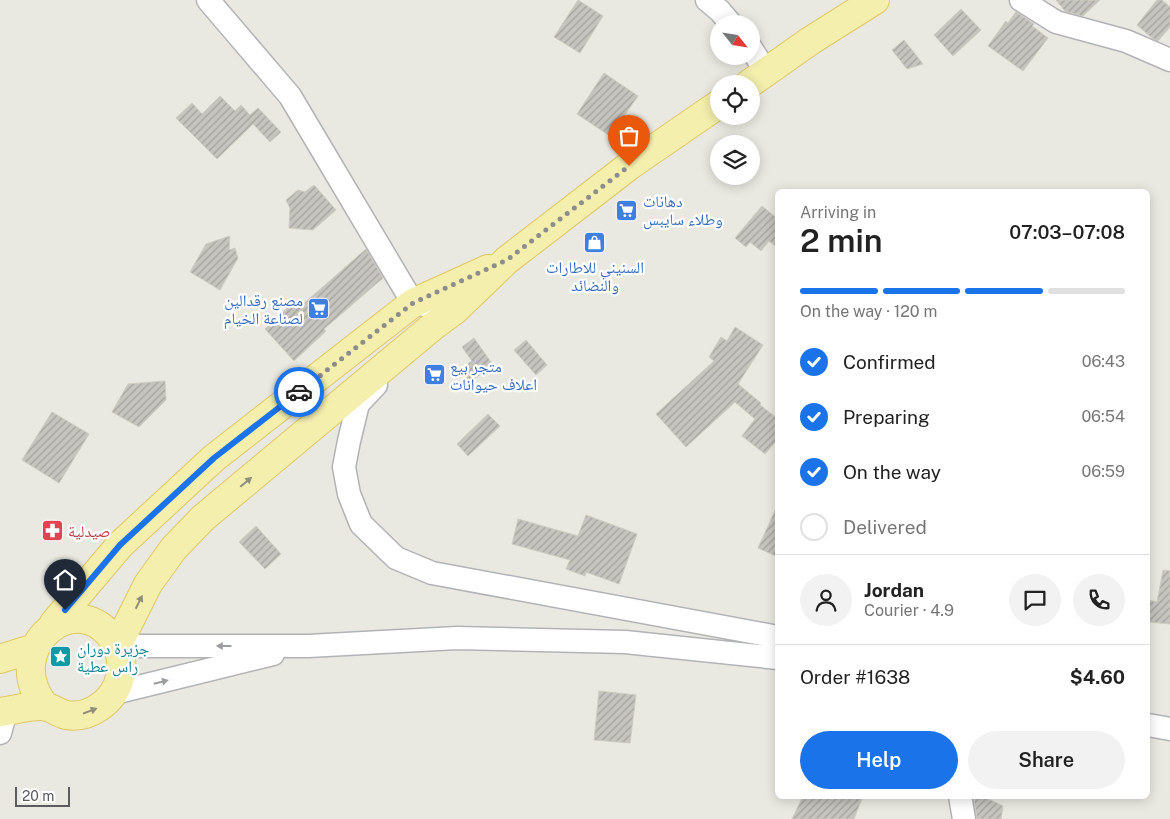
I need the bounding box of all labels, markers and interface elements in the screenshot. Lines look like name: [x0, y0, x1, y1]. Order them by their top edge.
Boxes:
north arrow: [710, 15, 760, 65]
map controls: [710, 15, 760, 185]
button: locate: [710, 75, 760, 125]
pin: [608, 115, 650, 166]
icon: bag: [615, 122, 643, 150]
button: layers: [710, 135, 760, 185]
place label: دهانات وطلاء سايبس: [643, 192, 723, 230]
supermarket icon: دهانات وطلاء سايبس: [615, 198, 639, 222]
text: Arriving in: [800, 203, 876, 222]
text: 07:03–07:08: [1009, 221, 1125, 243]
text: 2 min: [800, 222, 883, 259]
shop icon: السنيني للاطارات والنضائد: [583, 231, 607, 255]
place label: السنيني للاطارات والنضائد: [546, 258, 644, 295]
place label: مصنع رقدالين لصناعة الخيام: [224, 291, 303, 329]
supermarket icon: مصنع رقدالين لصناعة الخيام: [307, 297, 331, 321]
text: On the way · 120 m: [800, 302, 937, 321]
icon: check: [800, 348, 828, 376]
text: Confirmed: [843, 351, 936, 373]
text: 06:43: [1082, 352, 1125, 371]
place label: متجر بيع اعلاف حيوانات: [450, 357, 537, 394]
supermarket icon: متجر بيع اعلاف حيوانات: [422, 363, 446, 387]
courier: [274, 367, 324, 417]
icon: car: [285, 378, 313, 406]
icon: check: [800, 403, 828, 431]
text: Preparing: [843, 406, 930, 428]
text: 06:54: [1081, 407, 1125, 426]
icon: check: [800, 458, 828, 486]
text: On the way: [843, 461, 941, 483]
text: 06:59: [1082, 462, 1125, 481]
one-way arrow: [239, 477, 252, 488]
text: Delivered: [843, 516, 927, 538]
pharmacy icon: صيدلية: [40, 519, 64, 543]
place label: صيدلية: [68, 522, 110, 541]
pin: [44, 559, 86, 610]
icon: home: [51, 566, 79, 594]
button: person: [800, 574, 852, 626]
button: chat: [1009, 574, 1061, 626]
button: phone: [1073, 574, 1125, 626]
text: Jordan: [864, 579, 924, 601]
one-way arrow: [135, 595, 143, 609]
text: Courier · 4.9: [864, 601, 954, 620]
place label: جزيرة دوران راس عطية: [77, 639, 149, 677]
one-way arrow: [216, 642, 232, 650]
place icon: جزيرة دوران راس عطية: [49, 645, 73, 669]
text: Order #1638: [800, 666, 910, 688]
text: $4.60: [1070, 666, 1125, 688]
one-way arrow: [154, 678, 169, 686]
one-way arrow: [83, 707, 98, 715]
button: Help: [800, 731, 958, 789]
button: Share: [968, 731, 1125, 789]
scale bar: [15, 784, 70, 807]
text: 20 m: [22, 788, 54, 804]

